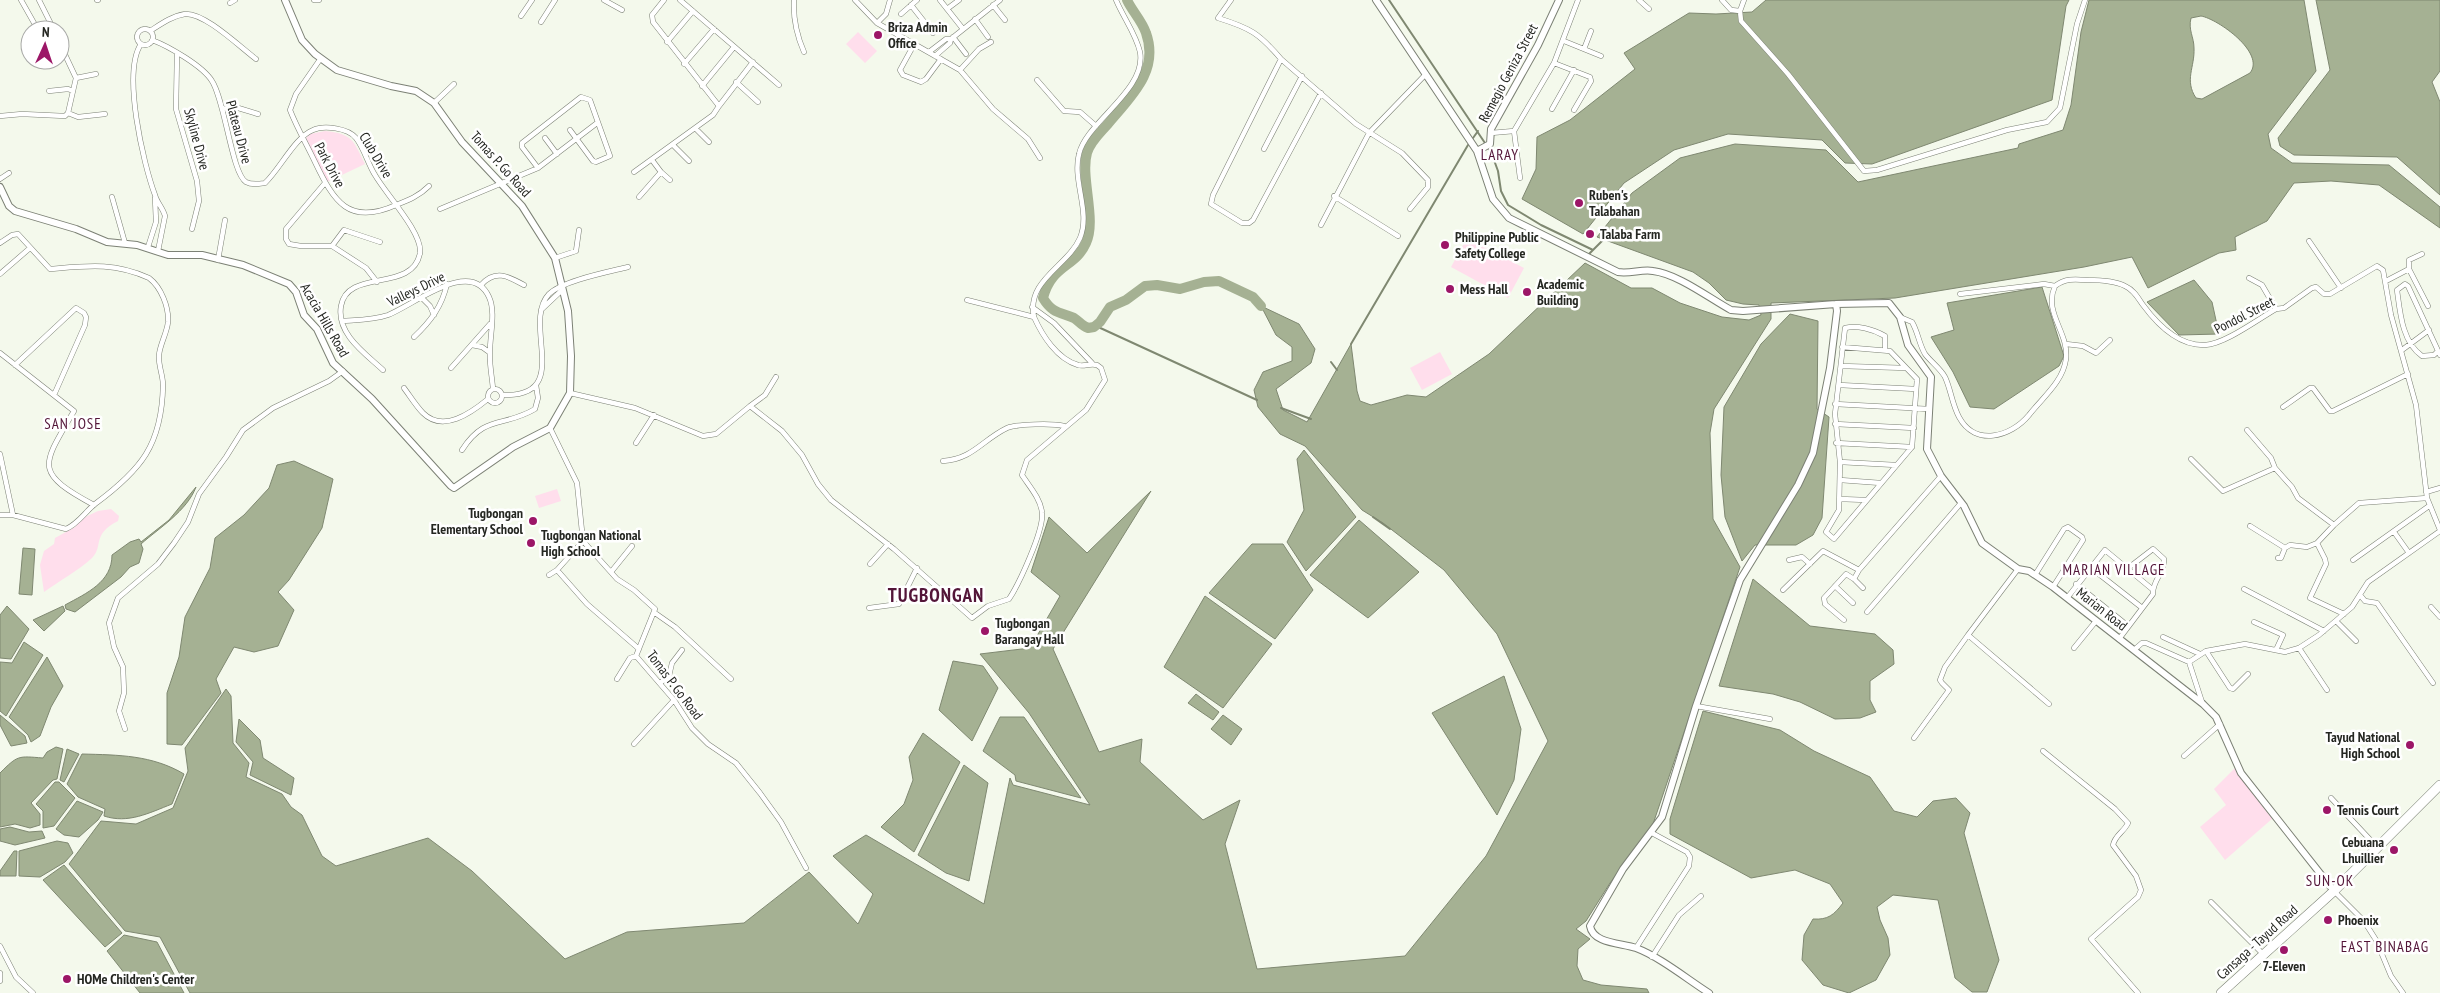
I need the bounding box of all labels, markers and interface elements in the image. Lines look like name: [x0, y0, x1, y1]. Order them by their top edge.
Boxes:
place label: Briza Admin Office: [888, 18, 948, 52]
north arrow: [20, 20, 70, 70]
street label: Remegio Geniza Street: [1474, 20, 1542, 125]
text: N: [41, 23, 50, 41]
marker: Briza Admin Office: [872, 29, 884, 41]
street label: Plateau Drive: [222, 98, 256, 166]
street label: Skyline Drive: [180, 106, 214, 172]
street label: Tomas P. Go Road: [467, 127, 535, 201]
street label: Club Drive: [355, 129, 397, 181]
street label: Park Drive: [311, 139, 350, 191]
district label: LARAY: [1481, 145, 1519, 164]
place label: Ruben's Talabahan: [1589, 186, 1640, 220]
marker: Ruben's Talabahan: [1573, 197, 1585, 209]
place label: Talaba Farm: [1600, 225, 1660, 243]
place label: Philippine Public Safety College: [1455, 228, 1539, 262]
marker: Talaba Farm: [1584, 228, 1596, 240]
marker: Philippine Public Safety College: [1439, 239, 1451, 251]
street label: Valleys Drive: [383, 267, 448, 311]
place label: Academic Building: [1536, 275, 1584, 309]
street label: Acacia Hills Road: [297, 280, 353, 360]
place label: Mess Hall: [1460, 280, 1509, 298]
marker: Mess Hall: [1444, 283, 1456, 295]
marker: Academic Building: [1521, 286, 1533, 298]
street label: Pondol Street: [2211, 292, 2277, 338]
district label: SAN JOSE: [44, 414, 102, 433]
place label: Tugbongan Elementary School: [431, 504, 524, 538]
marker: Tugbongan Elementary School: [527, 515, 539, 527]
place label: Tugbongan National High School: [541, 526, 642, 560]
marker: Tugbongan National High School: [525, 537, 537, 549]
district label: MARIAN VILLAGE: [2063, 560, 2165, 579]
district label: TUGBONGAN: [888, 583, 984, 607]
street label: Marian Road: [2073, 583, 2131, 635]
place label: Tugbongan Barangay Hall: [995, 614, 1064, 648]
marker: Tugbongan Barangay Hall: [979, 625, 991, 637]
street label: Tomas P. Go Road: [643, 647, 707, 723]
place label: Tayud National High School: [2326, 728, 2401, 762]
marker: Tayud National High School: [2404, 739, 2416, 751]
place label: Tennis Court: [2337, 801, 2398, 819]
marker: Tennis Court: [2321, 804, 2333, 816]
place label: Cebuana Lhuillier: [2342, 833, 2385, 867]
marker: Cebuana Lhuillier: [2388, 844, 2400, 856]
district label: SUN-OK: [2306, 871, 2354, 890]
street label: Cansaga - Tayud Road: [2213, 901, 2301, 983]
place label: Phoenix: [2338, 911, 2380, 929]
marker: Phoenix: [2322, 914, 2334, 926]
district label: EAST BINABAG: [2341, 937, 2429, 956]
marker: 7-Eleven: [2278, 944, 2290, 956]
place label: 7-Eleven: [2262, 957, 2306, 975]
place label: HOMe Children's Center: [77, 970, 195, 988]
marker: HOMe Children's Center: [61, 973, 73, 985]

